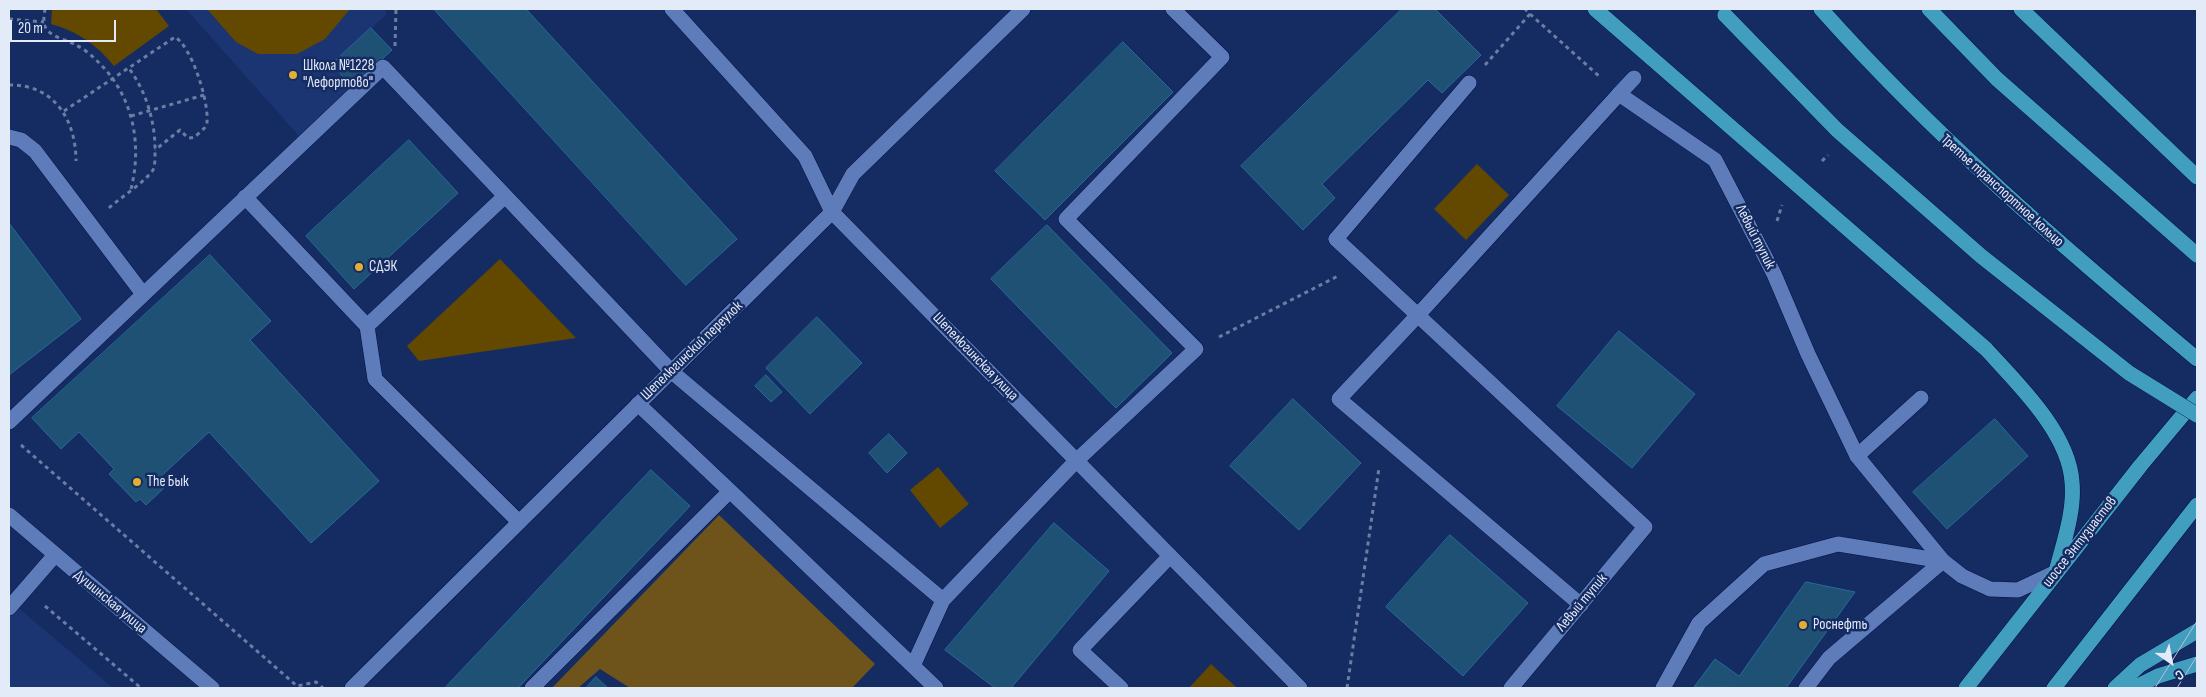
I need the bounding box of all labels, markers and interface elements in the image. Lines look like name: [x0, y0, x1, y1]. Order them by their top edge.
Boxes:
scale bar: [12, 10, 119, 42]
text: 20 m: [18, 19, 43, 38]
place label: Школа №1228 "Лефортово": [303, 57, 374, 92]
marker: Школа №1228 "Лефортово": [287, 69, 299, 81]
street label: Третье транспортное кольцо: [1937, 131, 2067, 251]
street label: Левый тупик: [1731, 202, 1779, 272]
place label: СДЭК: [369, 258, 397, 276]
marker: СДЭК: [353, 261, 365, 273]
street label: Шепелюгинский переулок: [637, 298, 747, 404]
street label: Шепелюгинская улица: [928, 309, 1022, 405]
place label: The Бык: [147, 473, 189, 491]
marker: The Бык: [131, 476, 143, 488]
street label: шоссе Энтузиастов: [2039, 493, 2121, 591]
street label: Душинская улица: [70, 566, 150, 638]
street label: Левый тупик: [1553, 571, 1611, 635]
place label: Роснефть: [1813, 616, 1867, 634]
marker: Роснефть: [1797, 619, 1809, 631]
north arrow: [2146, 637, 2196, 687]
text: С: [2172, 666, 2187, 684]

